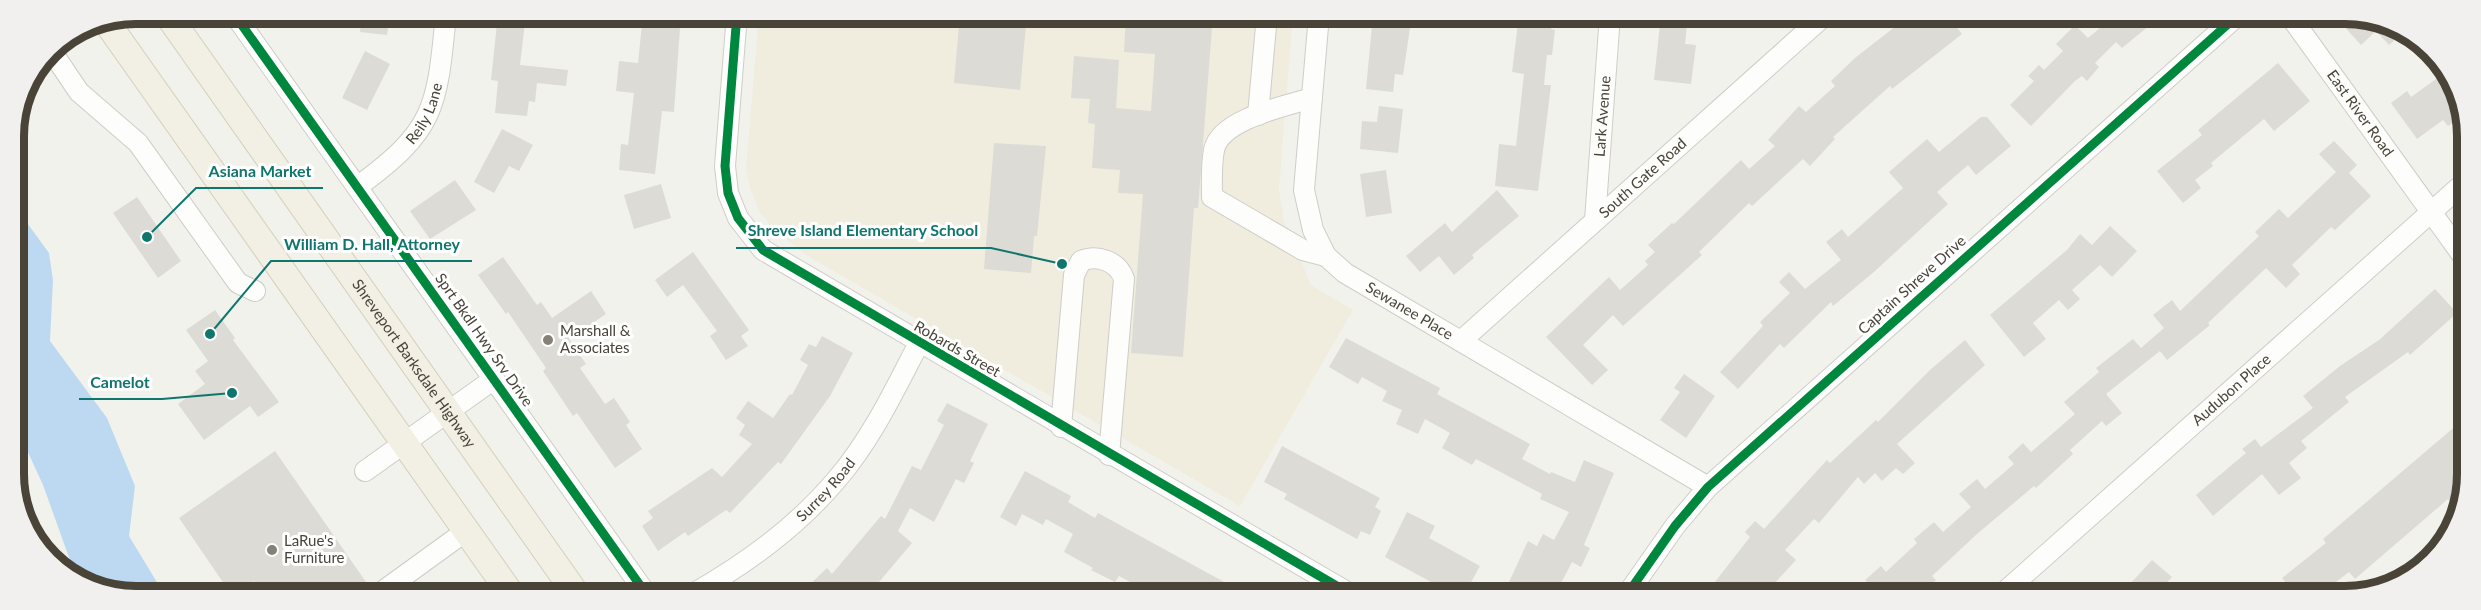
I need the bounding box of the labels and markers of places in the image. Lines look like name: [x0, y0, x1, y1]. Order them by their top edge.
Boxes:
callout: Asiana Market: [196, 154, 323, 188]
callout: Shreve Island Elementary School: [736, 214, 991, 248]
callout: William D. Hall, Attorney: [271, 227, 472, 261]
place label: Marshall & Associates: [560, 321, 631, 356]
marker: Marshall & Associates: [541, 333, 555, 347]
callout: Camelot: [79, 365, 162, 399]
place label: LaRue's Furniture: [284, 531, 345, 566]
marker: LaRue's Furniture: [265, 543, 279, 557]

